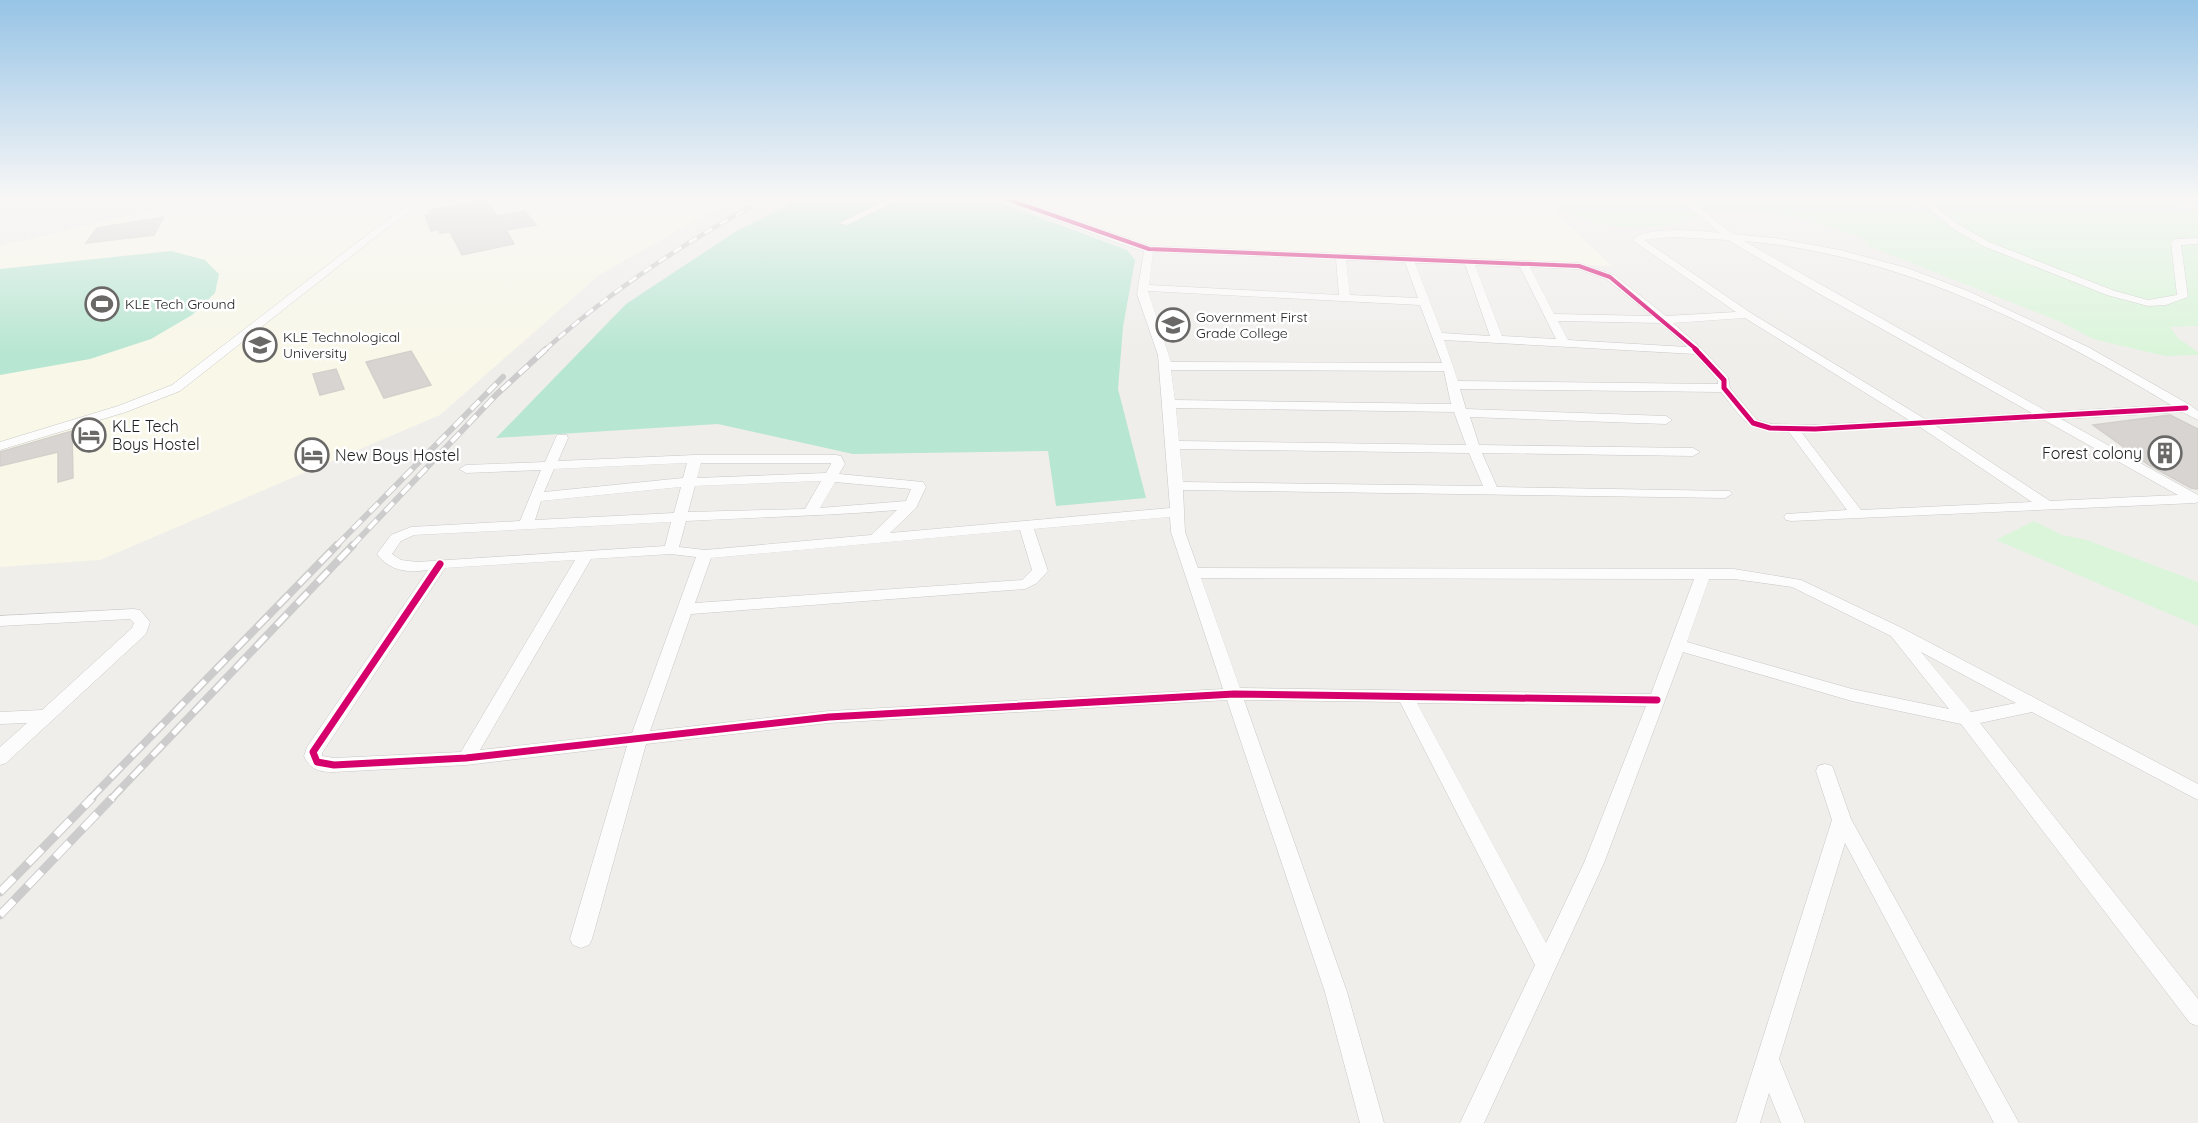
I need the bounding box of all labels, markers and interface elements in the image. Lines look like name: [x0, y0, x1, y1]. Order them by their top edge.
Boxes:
sports icon: KLE Tech Ground: [84, 286, 120, 322]
place label: KLE Tech Ground: [125, 295, 235, 313]
school or university icon: Government First Grade College: [1155, 307, 1191, 343]
place label: Government First Grade College: [1196, 308, 1308, 342]
school or university icon: KLE Technological University: [242, 327, 278, 363]
place label: KLE Technological University: [283, 328, 400, 362]
place label: KLE Tech Boys Hostel: [112, 416, 200, 454]
hotel icon: KLE Tech Boys Hostel: [71, 417, 107, 453]
building icon: Forest colony: [2147, 435, 2183, 471]
hotel icon: New Boys Hostel: [294, 437, 330, 473]
place label: Forest colony: [2042, 443, 2142, 463]
place label: New Boys Hostel: [335, 445, 460, 465]

